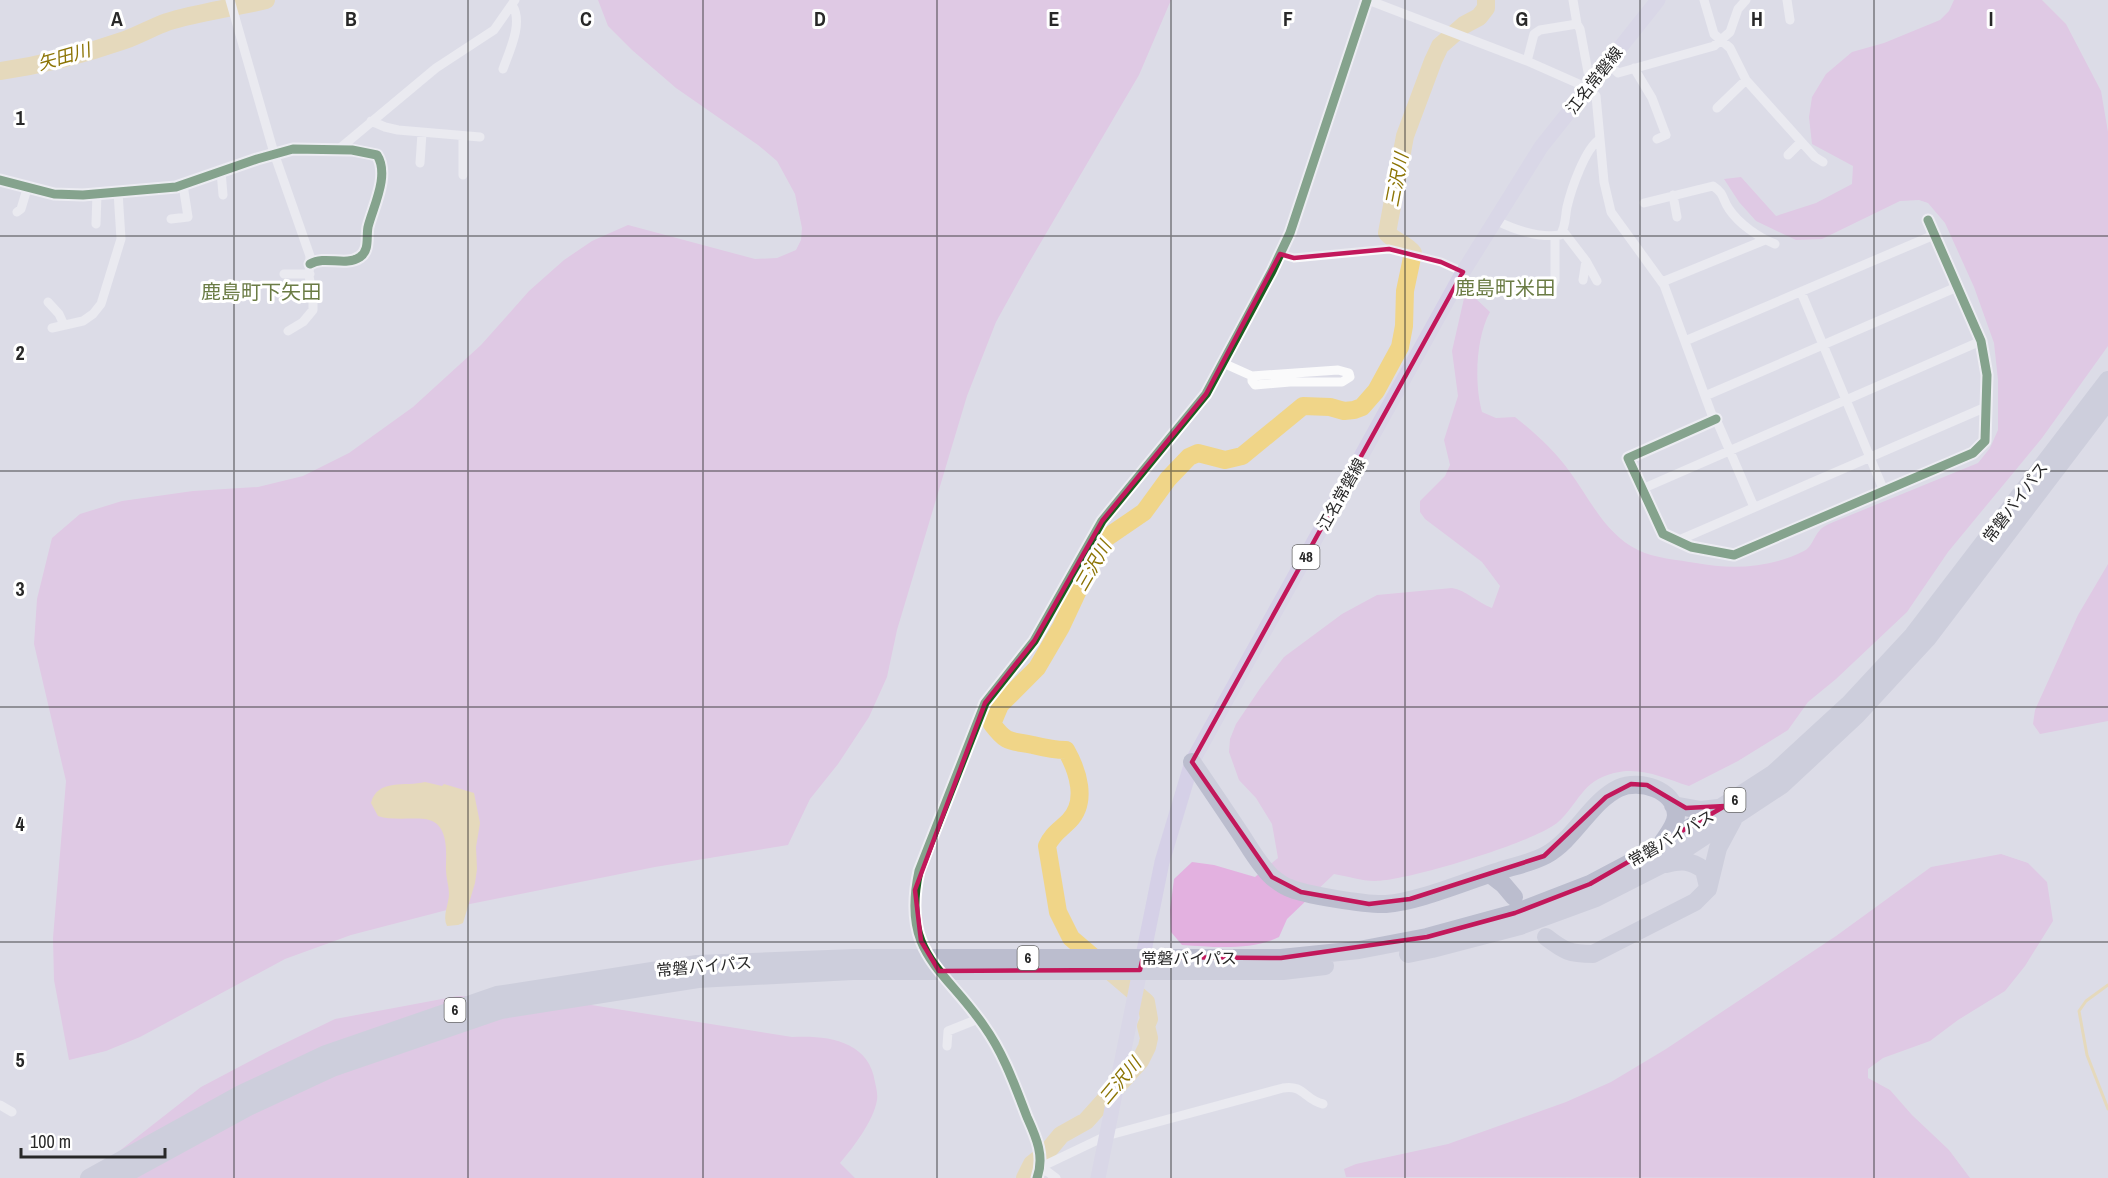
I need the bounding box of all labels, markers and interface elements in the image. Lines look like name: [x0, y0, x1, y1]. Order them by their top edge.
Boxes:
text: A: [111, 5, 123, 32]
text: B: [345, 5, 357, 32]
text: C: [580, 5, 592, 32]
text: D: [814, 5, 826, 32]
text: E: [1049, 5, 1060, 32]
text: F: [1283, 5, 1293, 32]
text: G: [1516, 5, 1528, 32]
text: H: [1751, 5, 1763, 32]
text: I: [1989, 5, 1993, 32]
water label: 矢田川: [34, 37, 95, 76]
street label: 江名常磐線: [1561, 42, 1627, 118]
text: 1: [15, 104, 25, 131]
water label: 三沢川: [1379, 149, 1414, 209]
district label: 鹿島町米田: [1455, 274, 1555, 301]
district label: 鹿島町下矢田: [201, 278, 321, 305]
text: 2: [15, 339, 25, 366]
street label: 江名常磐線: [1312, 454, 1370, 534]
street label: 常磐バイパス: [1977, 457, 2053, 547]
water label: 三沢川: [1068, 534, 1118, 595]
road number: 48: [1292, 545, 1320, 569]
text: 3: [15, 575, 25, 602]
road number: 6: [1724, 788, 1746, 812]
street label: 常磐バイパス: [1624, 805, 1718, 871]
text: 4: [15, 810, 25, 837]
road number: 6: [1018, 946, 1038, 970]
street label: 常磐バイパス: [1141, 947, 1237, 969]
street label: 常磐バイパス: [655, 951, 753, 981]
road number: 6: [444, 998, 466, 1022]
text: 5: [15, 1046, 25, 1073]
water label: 三沢川: [1093, 1050, 1148, 1109]
scale bar: [21, 1121, 165, 1159]
text: 100 m: [30, 1129, 71, 1154]

